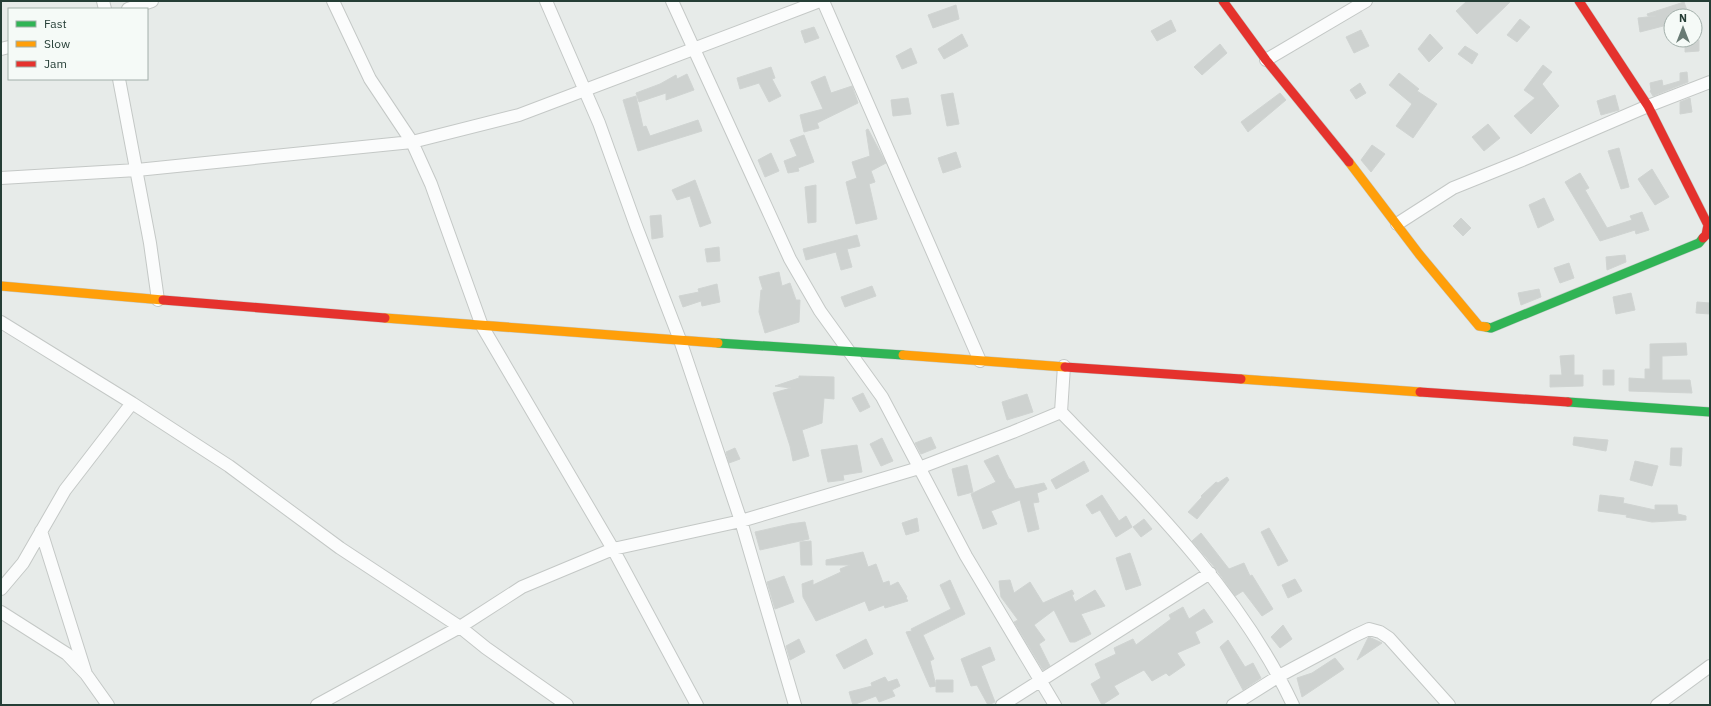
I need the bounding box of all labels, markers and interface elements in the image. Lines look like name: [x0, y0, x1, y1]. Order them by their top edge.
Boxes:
legend: [8, 8, 148, 80]
north arrow: [1663, 8, 1703, 48]
text: N: [1679, 11, 1687, 25]
text: Fast: [44, 16, 67, 31]
text: Slow: [44, 36, 70, 51]
text: Jam: [44, 56, 67, 71]

